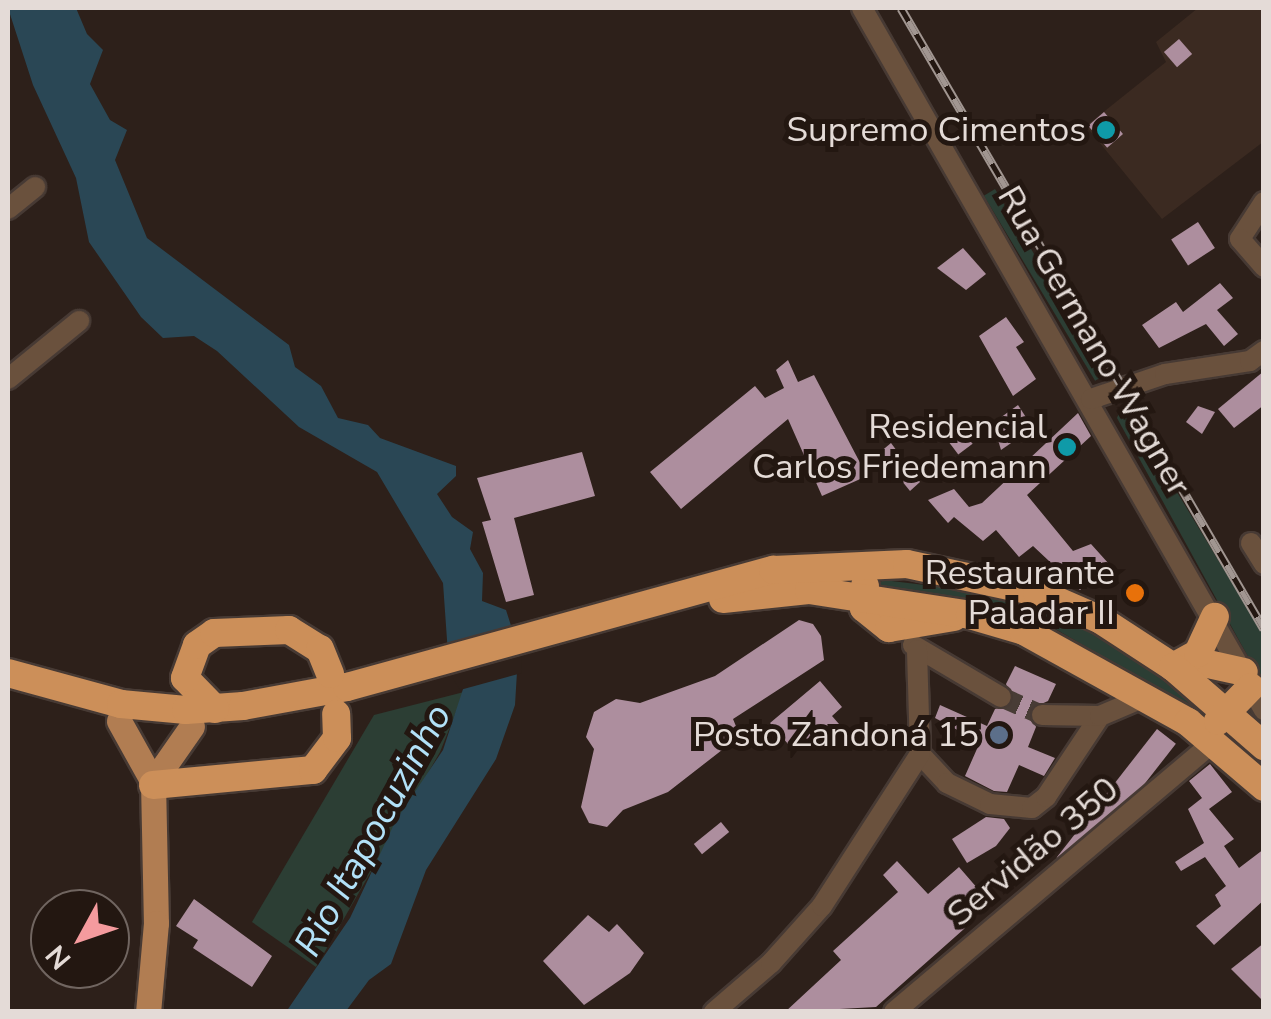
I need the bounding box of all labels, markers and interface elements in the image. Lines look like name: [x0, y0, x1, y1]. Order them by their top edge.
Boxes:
place label: Supremo Cimentos: [787, 109, 1086, 151]
marker: Supremo Cimentos: [1095, 119, 1117, 141]
street label: Rua Germano Wagner: [988, 179, 1200, 503]
place label: Residencial Carlos Friedemann: [752, 406, 1047, 488]
marker: Residencial Carlos Friedemann: [1056, 436, 1078, 458]
place label: Restaurante Paladar II: [925, 552, 1115, 634]
marker: Restaurante Paladar II: [1124, 582, 1146, 604]
water label: Rio Itapocuzinho: [285, 696, 461, 964]
place label: Posto Zandoná 15: [693, 714, 979, 756]
marker: Posto Zandoná 15: [988, 724, 1010, 746]
street label: Servidão 350: [939, 768, 1127, 936]
north arrow: [30, 889, 130, 989]
text: N: [37, 937, 80, 977]

